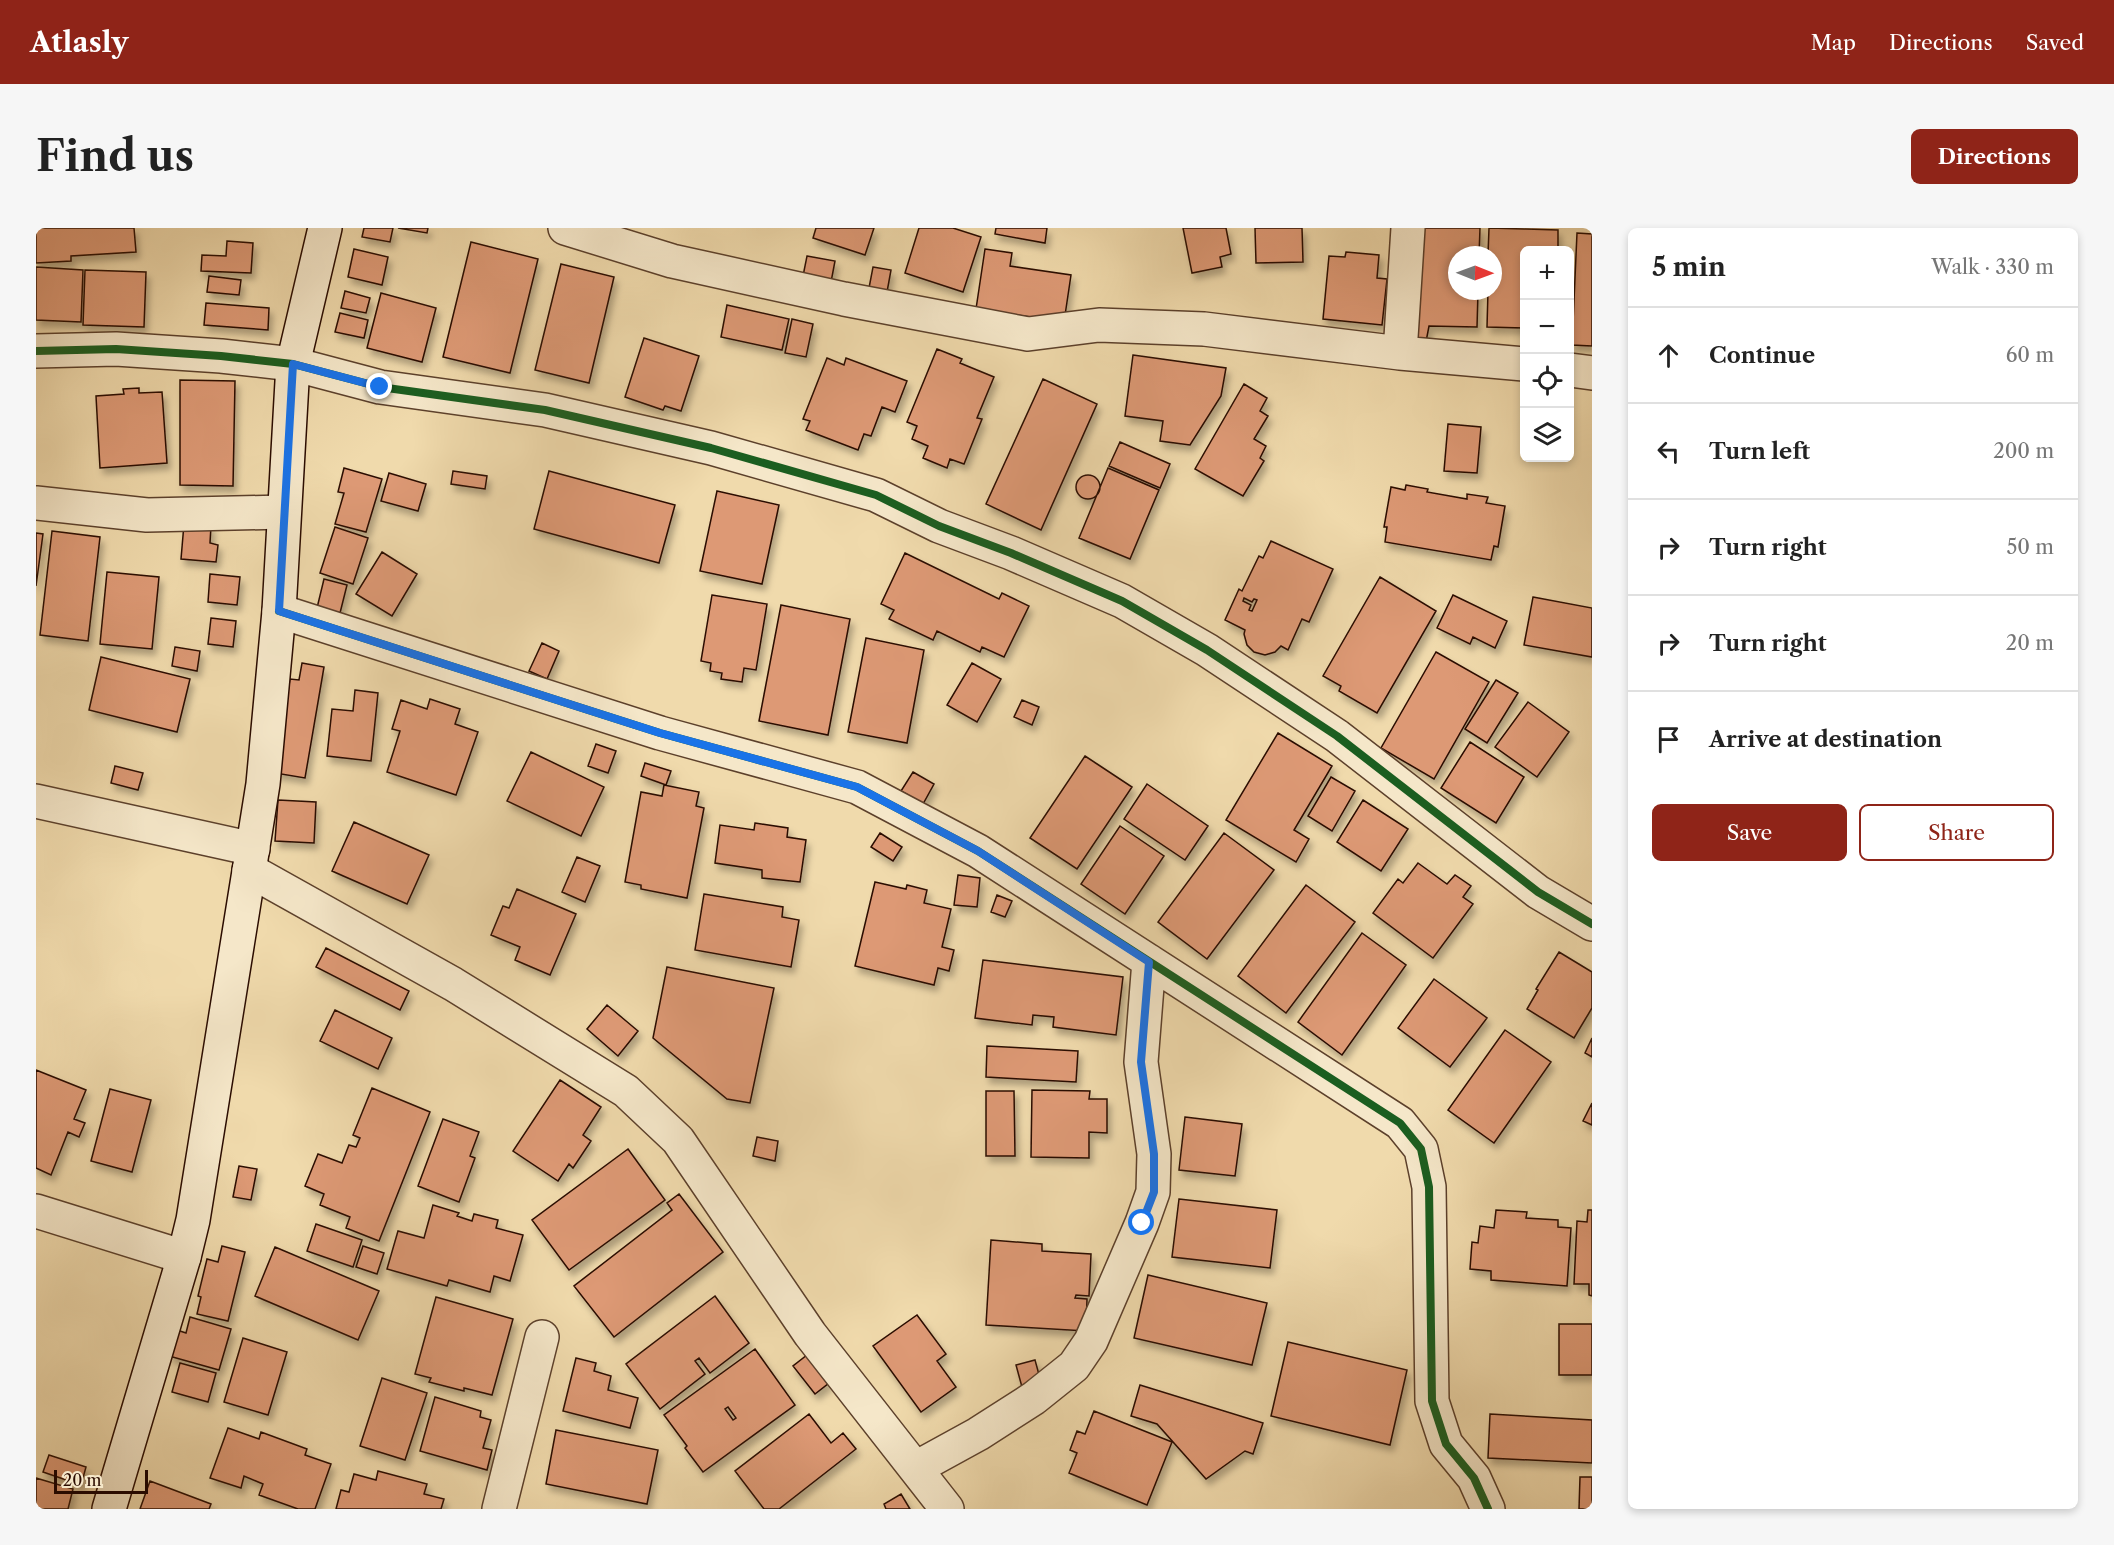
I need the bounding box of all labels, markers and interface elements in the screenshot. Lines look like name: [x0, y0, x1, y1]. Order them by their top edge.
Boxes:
text: Atlasly: [30, 25, 129, 59]
text: Map: [1811, 30, 1856, 55]
text: Directions: [1889, 30, 1993, 55]
text: Saved: [2026, 30, 2084, 55]
button: Directions: [1911, 129, 2078, 184]
text: Find us: [36, 130, 194, 182]
north arrow: [1448, 246, 1502, 300]
map controls: [1520, 246, 1574, 462]
button: +: [1520, 246, 1574, 300]
text: 5 min: [1652, 251, 1726, 283]
text: Walk · 330 m: [1931, 255, 2054, 279]
button: −: [1520, 300, 1574, 354]
icon: ahead: [1652, 339, 1685, 372]
text: Continue: [1709, 342, 1815, 369]
text: 60 m: [2006, 343, 2054, 367]
button: locate: [1520, 354, 1574, 408]
route end: [366, 373, 392, 399]
button: layers: [1520, 408, 1574, 462]
icon: left: [1652, 435, 1685, 468]
text: Turn left: [1709, 438, 1810, 465]
text: 200 m: [1993, 439, 2054, 463]
icon: right: [1652, 531, 1685, 564]
text: Turn right: [1709, 534, 1827, 561]
text: 50 m: [2007, 535, 2054, 559]
icon: right: [1652, 627, 1685, 660]
text: Turn right: [1709, 630, 1827, 657]
text: 20 m: [2006, 631, 2054, 655]
icon: arrive: [1652, 723, 1685, 756]
text: Arrive at destination: [1709, 726, 1942, 753]
button: Save: [1652, 804, 1847, 861]
button: Share: [1859, 804, 2054, 861]
route start: [1128, 1209, 1154, 1235]
scale bar: [54, 1467, 148, 1494]
text: 20 m: [63, 1470, 102, 1490]

